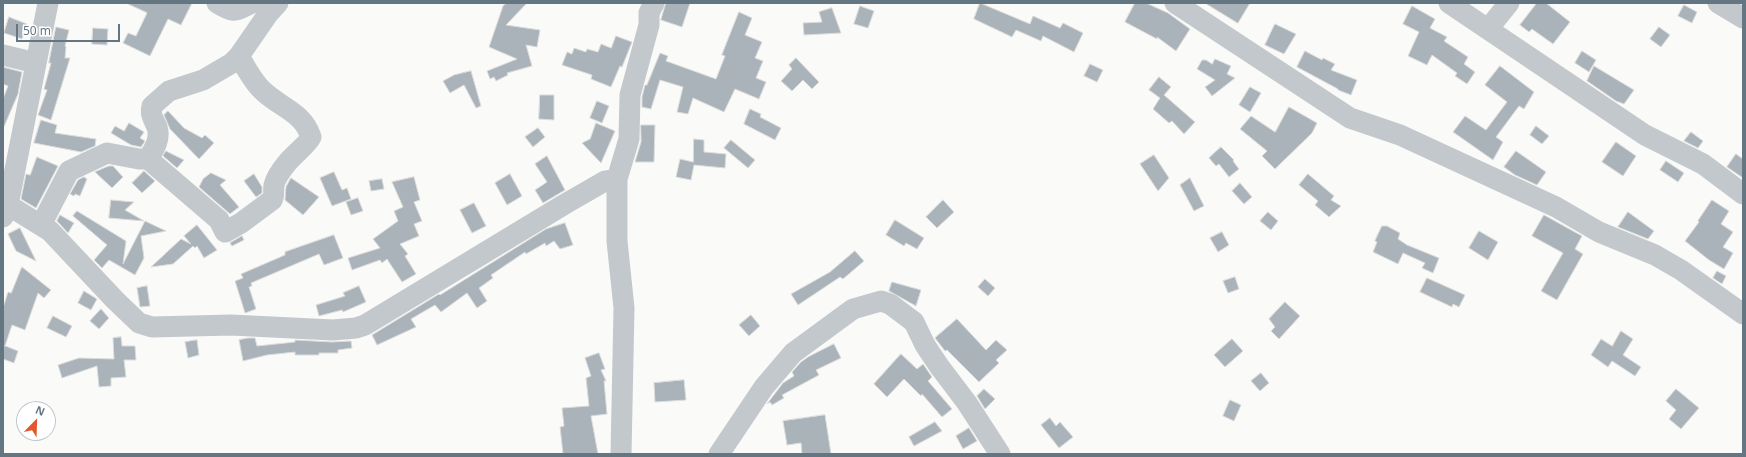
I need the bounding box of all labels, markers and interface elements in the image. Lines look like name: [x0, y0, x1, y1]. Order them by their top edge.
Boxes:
scale bar: [18, 16, 122, 42]
text: 50 m: [23, 22, 51, 39]
north arrow: [16, 401, 56, 441]
text: N: [33, 402, 48, 419]

